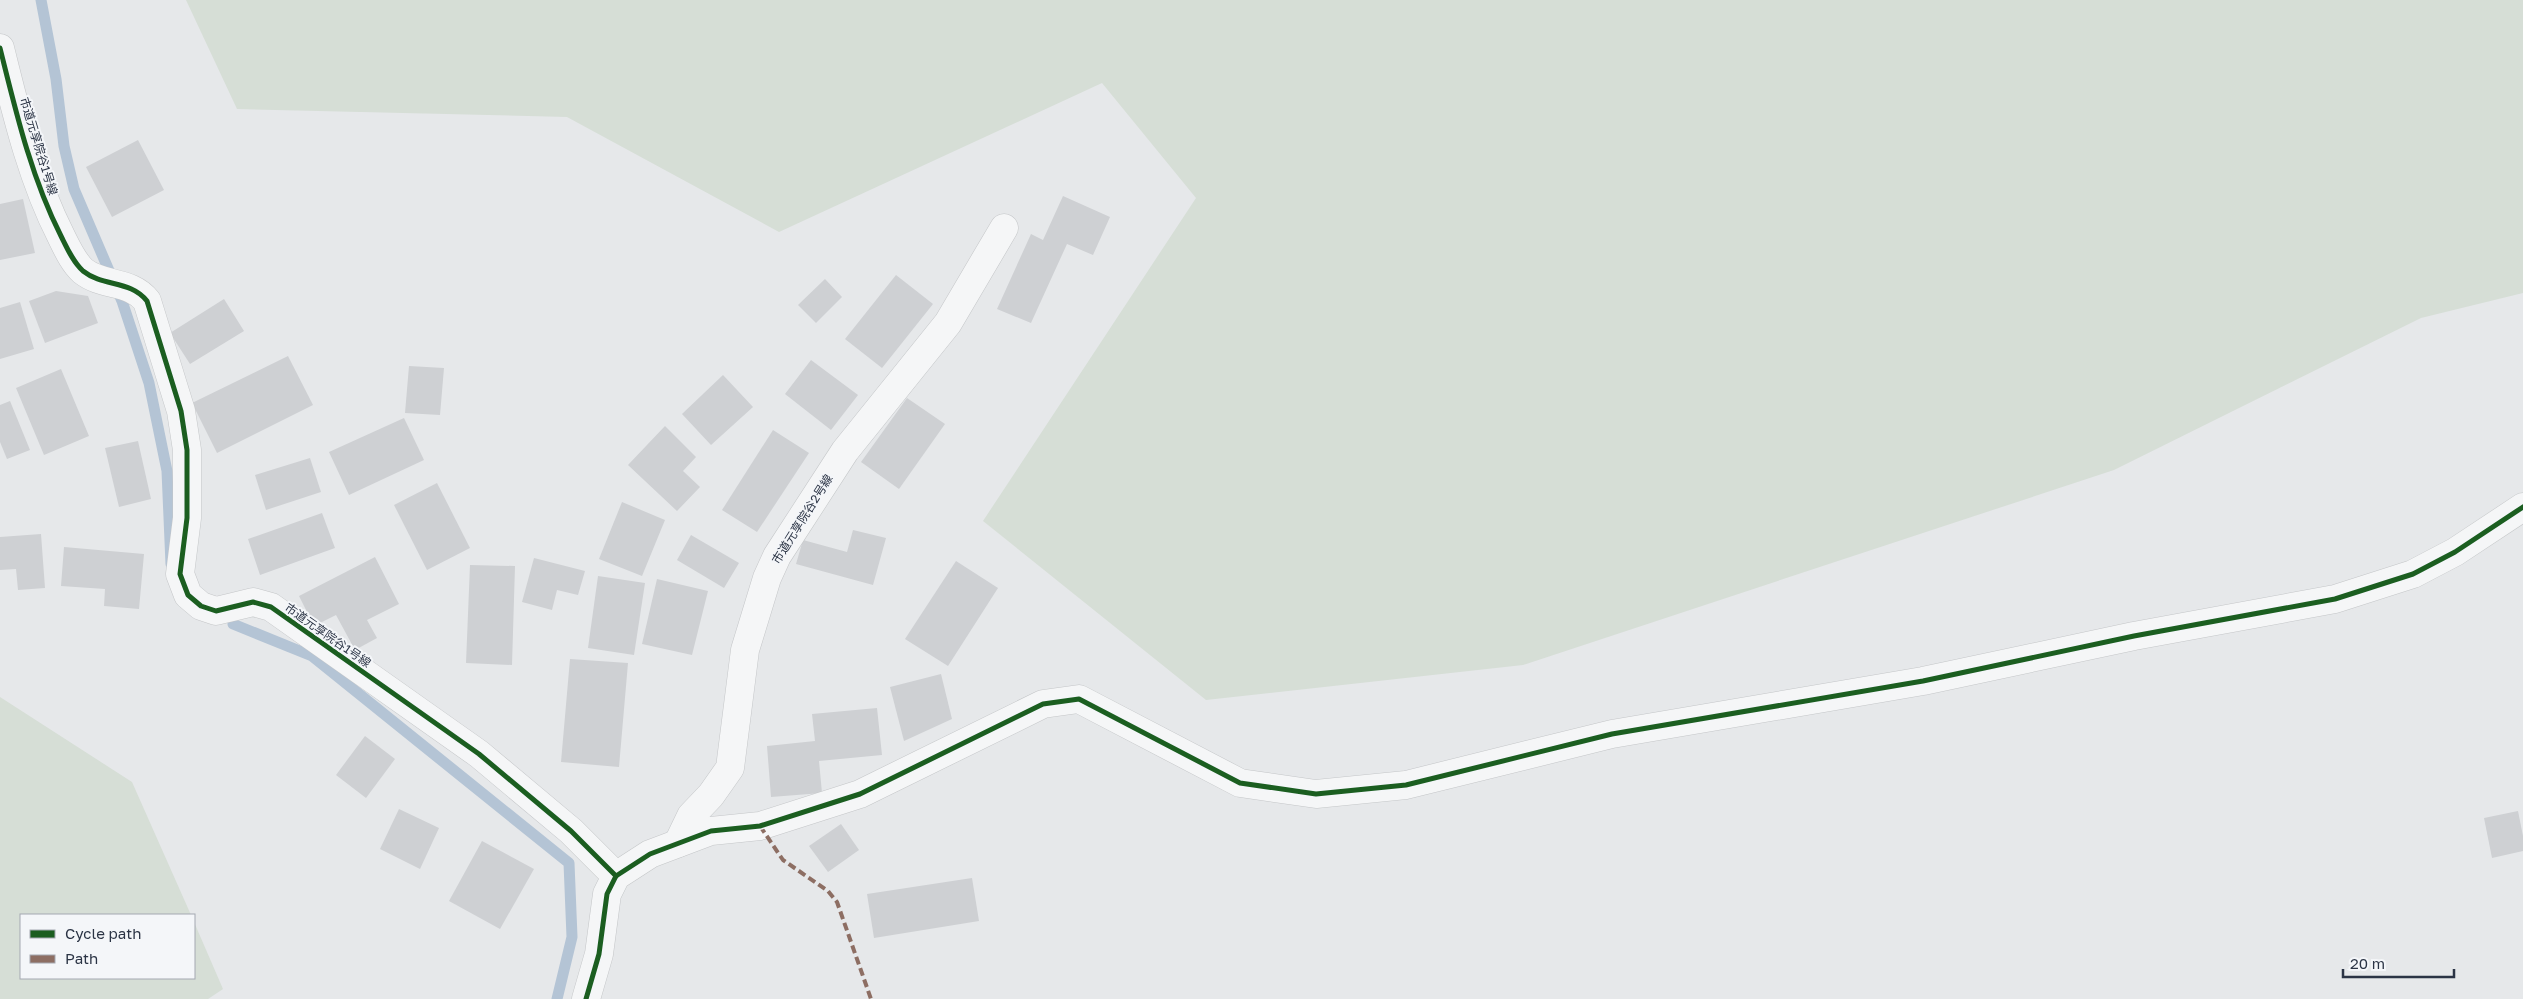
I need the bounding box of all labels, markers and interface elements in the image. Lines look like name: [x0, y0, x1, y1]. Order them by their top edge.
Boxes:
street label: 市道元享院谷1号線: [17, 95, 61, 197]
street label: 市道元享院谷2号線: [768, 471, 836, 567]
street label: 市道元享院谷1号線: [282, 600, 374, 670]
legend: [20, 914, 195, 979]
text: Cycle path: [65, 924, 141, 942]
scale bar: [2343, 946, 2454, 978]
text: Path: [65, 949, 98, 967]
text: 20 m: [2350, 954, 2385, 972]

